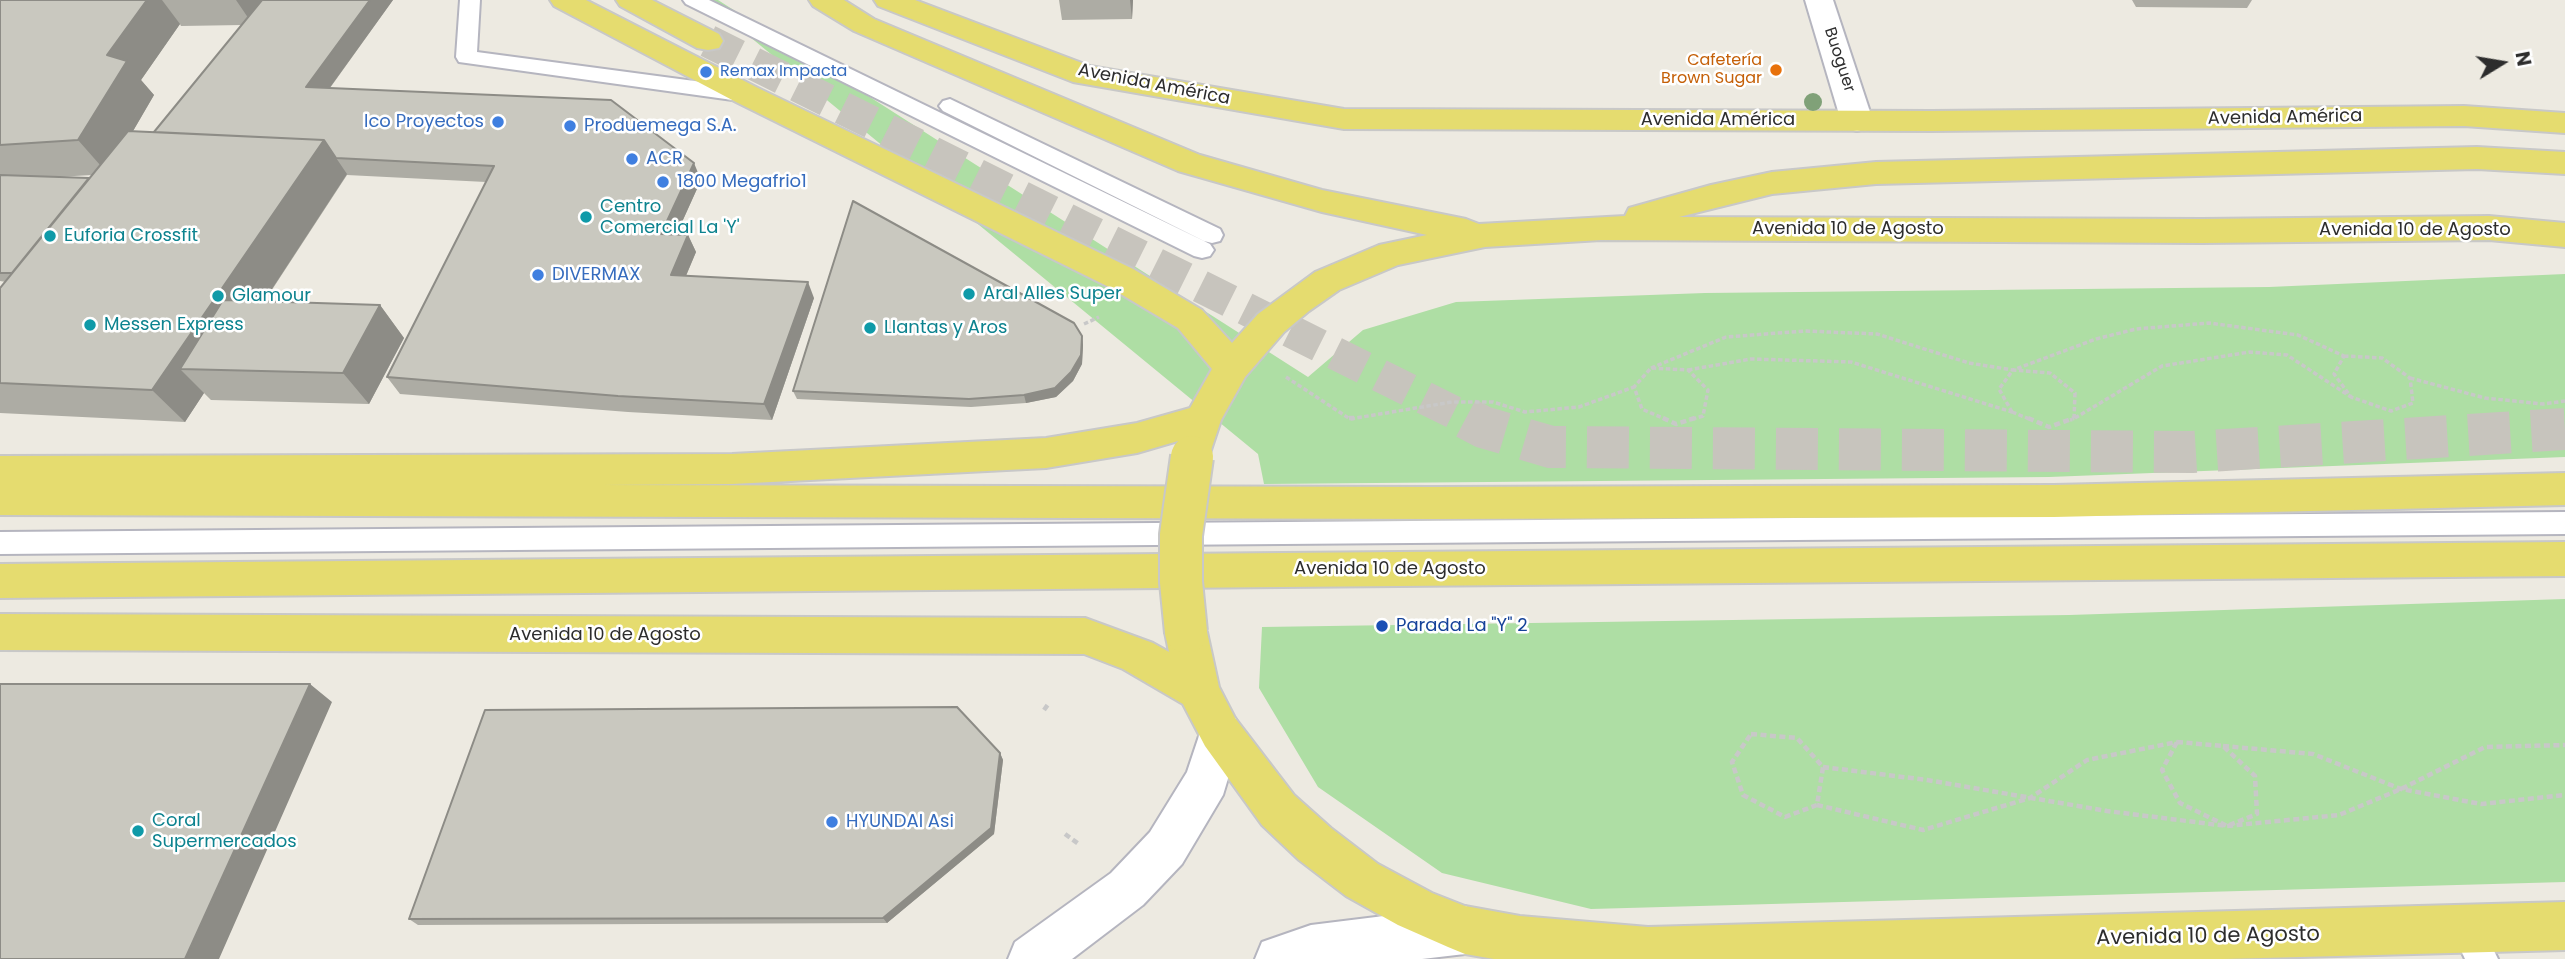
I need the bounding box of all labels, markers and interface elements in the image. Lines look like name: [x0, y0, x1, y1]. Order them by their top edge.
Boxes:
street label: Buoguer: [1819, 25, 1859, 95]
north arrow: [2467, 28, 2537, 98]
text: N: [2508, 49, 2538, 68]
place label: Cafetería Brown Sugar: [1661, 51, 1762, 89]
street label: Avenida América: [1076, 60, 1232, 110]
place label: Remax Impacta: [720, 62, 847, 82]
marker: Cafetería Brown Sugar: [1768, 62, 1784, 78]
marker: Remax Impacta: [698, 64, 714, 80]
street label: Avenida América: [2208, 106, 2362, 130]
street label: Avenida América: [1641, 109, 1795, 131]
place label: Ico Proyectos: [364, 111, 484, 133]
marker: Ico Proyectos: [490, 114, 506, 130]
place label: Produemega S.A.: [584, 115, 737, 137]
marker: Produemega S.A.: [562, 118, 578, 134]
place label: ACR: [646, 148, 683, 170]
marker: ACR: [624, 151, 640, 167]
place label: 1800 Megafrio1: [677, 171, 807, 193]
marker: 1800 Megafrio1: [655, 174, 671, 190]
place label: Centro Comercial La 'Y': [600, 196, 740, 238]
marker: Centro Comercial La 'Y': [578, 209, 594, 225]
street label: Avenida 10 de Agosto: [1752, 218, 1944, 240]
street label: Avenida 10 de Agosto: [2319, 219, 2511, 241]
place label: Euforia Crossfit: [64, 225, 198, 247]
marker: Euforia Crossfit: [42, 228, 58, 244]
place label: DIVERMAX: [552, 264, 640, 286]
marker: DIVERMAX: [530, 267, 546, 283]
place label: Aral Alles Super: [983, 283, 1122, 305]
place label: Glamour: [232, 285, 311, 307]
marker: Aral Alles Super: [961, 286, 977, 302]
marker: Glamour: [210, 288, 226, 304]
place label: Messen Express: [104, 314, 244, 336]
marker: Messen Express: [82, 317, 98, 333]
place label: Llantas y Aros: [884, 317, 1008, 339]
marker: Llantas y Aros: [862, 320, 878, 336]
street label: Avenida 10 de Agosto: [1294, 558, 1486, 580]
place label: Parada La "Y" 2: [1396, 615, 1528, 637]
marker: Parada La "Y" 2: [1374, 618, 1390, 634]
street label: Avenida 10 de Agosto: [509, 624, 701, 646]
place label: Coral Supermercados: [152, 810, 297, 852]
place label: HYUNDAI Asi: [846, 811, 954, 833]
marker: HYUNDAI Asi: [824, 814, 840, 830]
marker: Coral Supermercados: [130, 823, 146, 839]
street label: Avenida 10 de Agosto: [2096, 922, 2320, 952]

